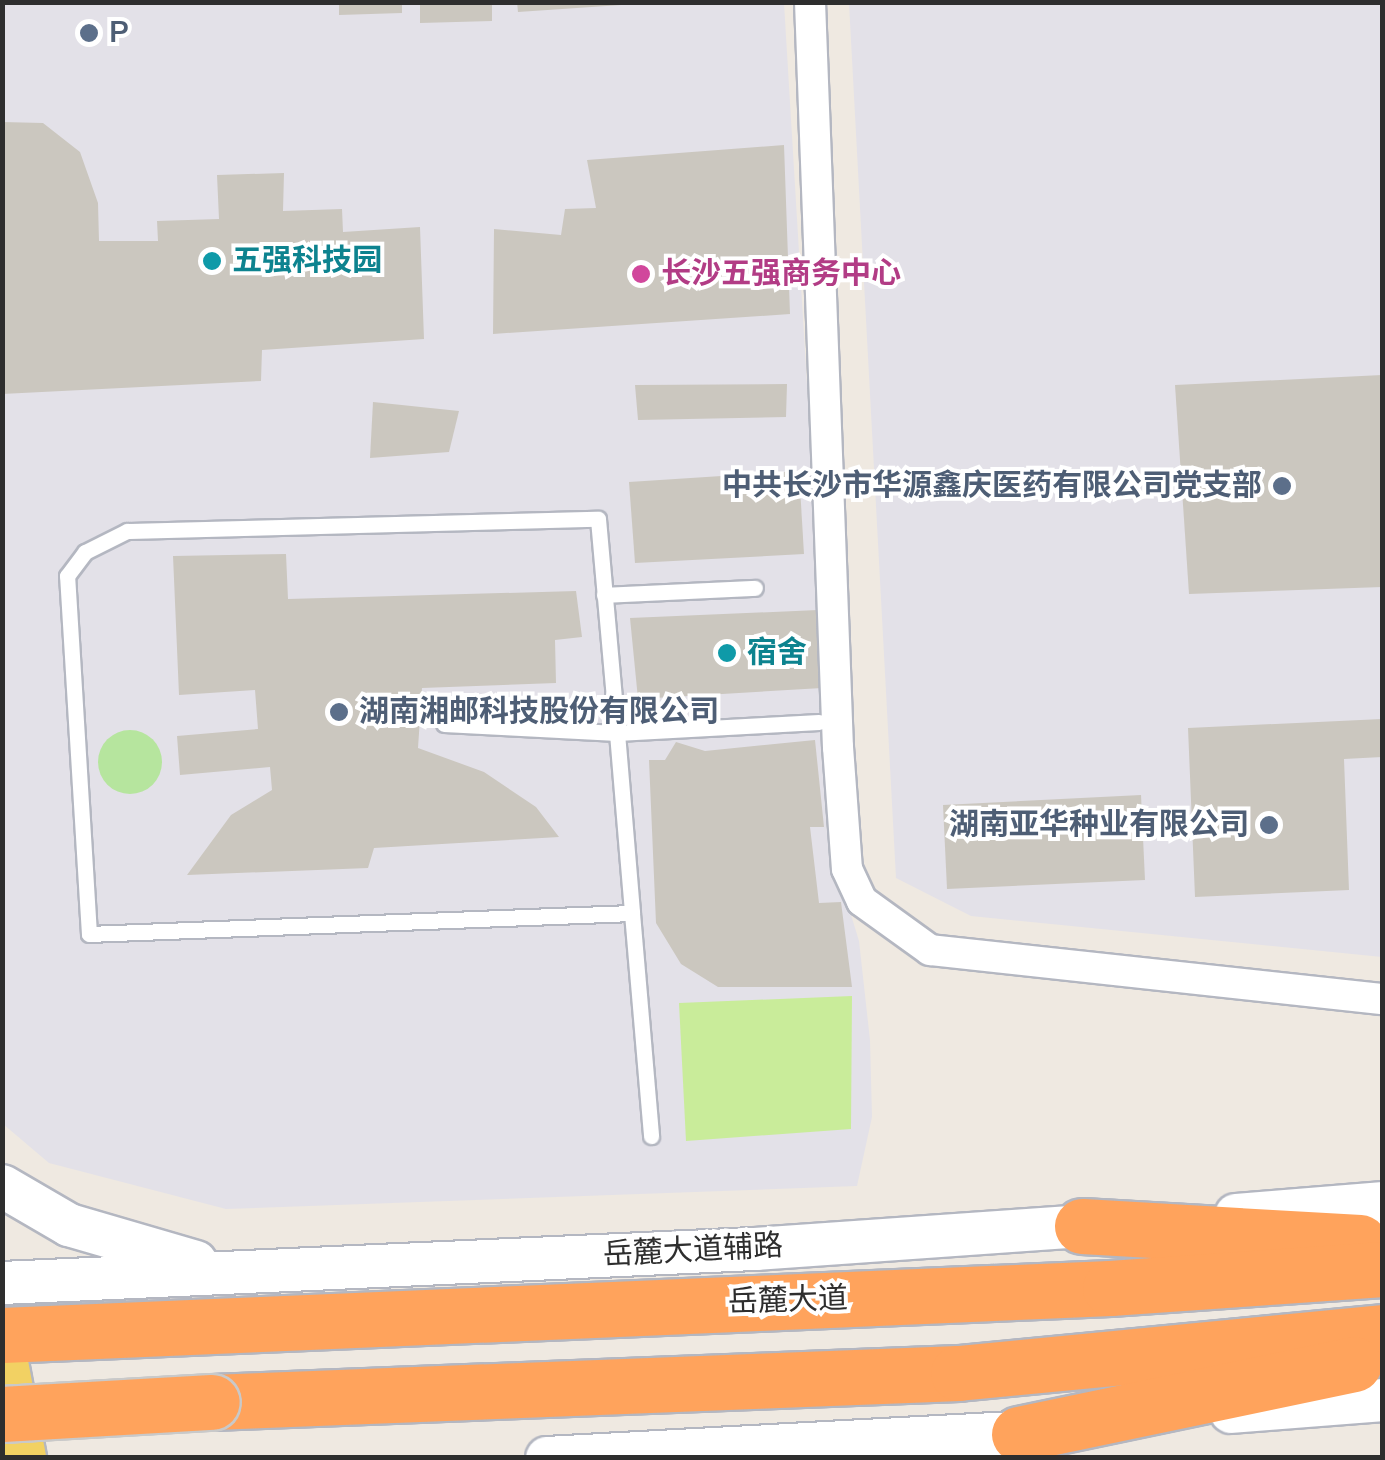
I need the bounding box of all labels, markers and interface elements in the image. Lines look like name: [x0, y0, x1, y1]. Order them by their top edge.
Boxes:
place label: P: [109, 15, 129, 51]
marker: P: [78, 22, 100, 44]
place label: 五强科技园: [232, 243, 382, 279]
marker: 五强科技园: [201, 250, 223, 272]
place label: 长沙五强商务中心: [661, 256, 901, 292]
marker: 长沙五强商务中心: [630, 263, 652, 285]
place label: 中共长沙市华源鑫庆医药有限公司党支部: [722, 468, 1262, 504]
marker: 中共长沙市华源鑫庆医药有限公司党支部: [1271, 475, 1293, 497]
place label: 宿舍: [747, 635, 807, 671]
marker: 宿舍: [716, 642, 738, 664]
place label: 湖南湘邮科技股份有限公司: [359, 694, 719, 730]
marker: 湖南湘邮科技股份有限公司: [328, 701, 350, 723]
place label: 湖南亚华种业有限公司: [949, 807, 1249, 843]
marker: 湖南亚华种业有限公司: [1258, 814, 1280, 836]
street label: 岳麓大道辅路: [602, 1228, 784, 1274]
street label: 岳麓大道: [727, 1281, 849, 1321]

